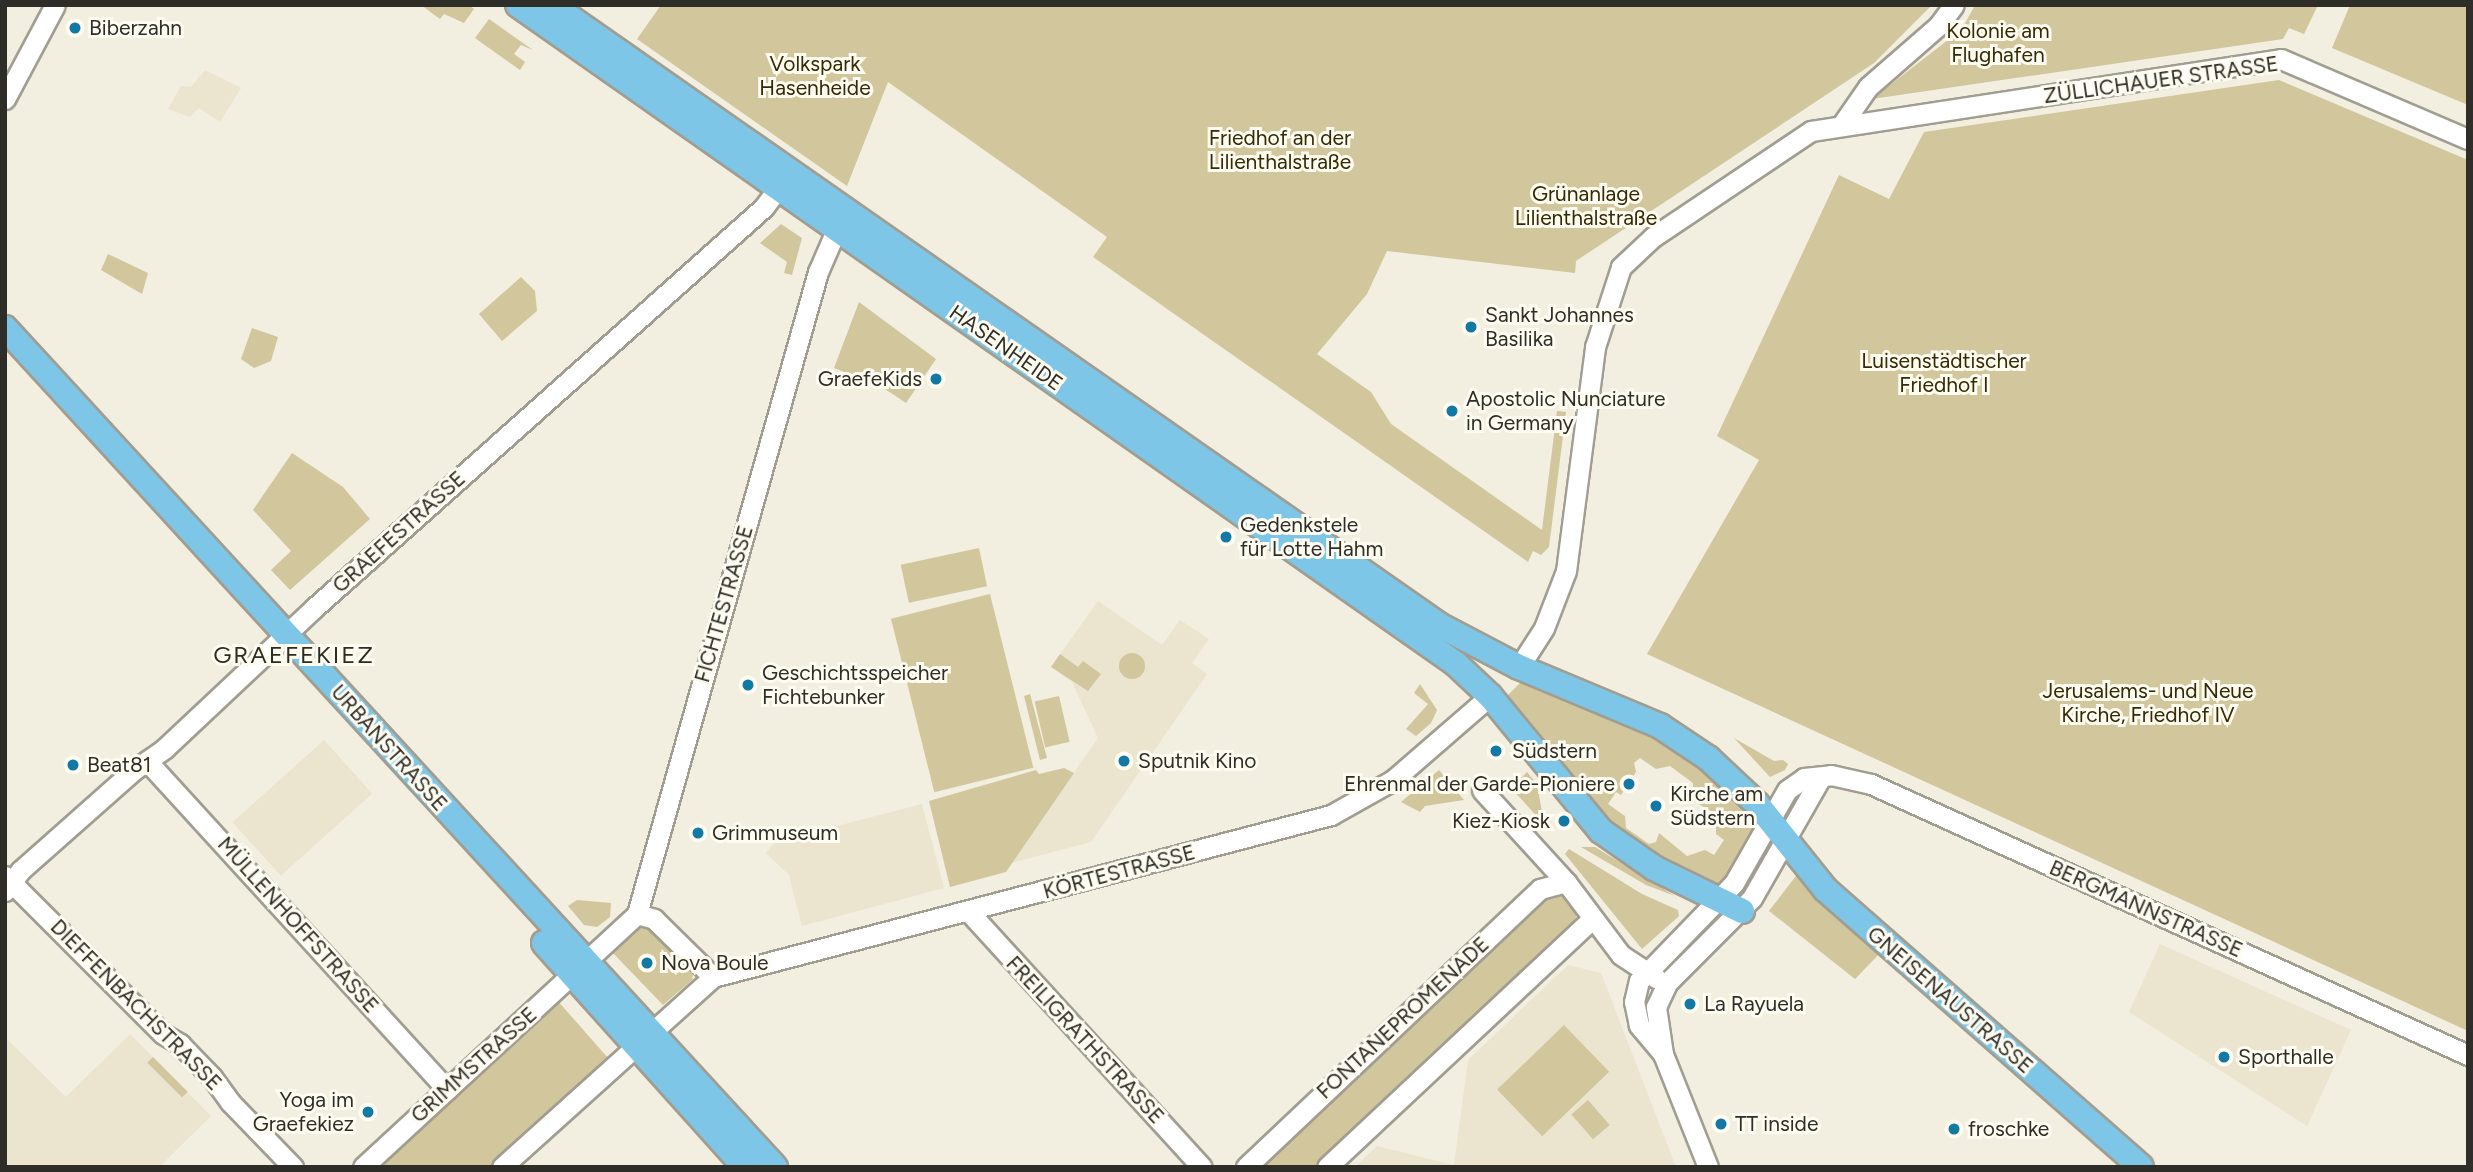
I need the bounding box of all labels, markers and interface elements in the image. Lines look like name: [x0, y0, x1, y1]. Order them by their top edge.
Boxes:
place label: Biberzahn: [89, 15, 182, 41]
park label: Kolonie am Flughafen: [1946, 18, 2050, 68]
marker: Biberzahn: [67, 20, 83, 36]
park label: Volkspark Hasenheide: [759, 51, 871, 101]
street label: ZÜLLICHAUER STRASSE: [2042, 51, 2280, 109]
park label: Friedhof an der Lilienthalstraße: [1209, 125, 1351, 175]
park label: Grünanlage Lilienthalstraße: [1515, 181, 1657, 231]
street label: HASENHEIDE: [945, 300, 1067, 396]
place label: Sankt Johannes Basilika: [1485, 302, 1634, 352]
marker: Sankt Johannes Basilika: [1463, 319, 1479, 335]
park label: Luisenstädtischer Friedhof I: [1861, 348, 2027, 398]
place label: GraefeKids: [818, 366, 922, 392]
marker: GraefeKids: [928, 371, 944, 387]
place label: Apostolic Nunciature in Germany: [1466, 386, 1666, 436]
marker: Apostolic Nunciature in Germany: [1444, 403, 1460, 419]
street label: GRAEFESTRASSE: [328, 466, 470, 598]
place label: Gedenkstele für Lotte Hahm: [1240, 512, 1383, 562]
street label: FICHTESTRASSE: [690, 523, 758, 685]
marker: Gedenkstele für Lotte Hahm: [1218, 529, 1234, 545]
district label: GRAEFEKIEZ: [214, 641, 374, 669]
place label: Geschichtsspeicher Fichtebunker: [762, 660, 948, 710]
marker: Geschichtsspeicher Fichtebunker: [740, 677, 756, 693]
park label: Jerusalems- und Neue Kirche, Friedhof IV: [2042, 678, 2254, 728]
street label: URBANSTRASSE: [326, 680, 452, 816]
place label: Südstern: [1512, 738, 1597, 764]
marker: Südstern: [1486, 741, 1506, 761]
place label: Sputnik Kino: [1138, 748, 1257, 774]
place label: Beat81: [87, 752, 152, 778]
marker: Sputnik Kino: [1116, 753, 1132, 769]
marker: Beat81: [65, 757, 81, 773]
place label: Ehrenmal der Garde-Pioniere: [1344, 771, 1615, 797]
marker: Ehrenmal der Garde-Pioniere: [1621, 776, 1637, 792]
place label: Kirche am Südstern: [1670, 781, 1763, 831]
marker: Kirche am Südstern: [1648, 798, 1664, 814]
place label: Kiez-Kiosk: [1452, 808, 1550, 834]
marker: Kiez-Kiosk: [1556, 813, 1572, 829]
place label: Grimmuseum: [712, 820, 838, 846]
marker: Grimmuseum: [690, 825, 706, 841]
street label: MÜLLENHOFFSTRASSE: [212, 832, 384, 1018]
street label: KÖRTESTRASSE: [1040, 840, 1198, 904]
street label: BERGMANNSTRASSE: [2045, 855, 2247, 963]
street label: DIEFFENBACHSTRASSE: [45, 914, 227, 1096]
street label: GNEISENAUSTRASSE: [1862, 921, 2038, 1079]
street label: FONTANEPROMENADE: [1312, 932, 1494, 1104]
place label: Nova Boule: [661, 950, 769, 976]
street label: FREILIGRATHSTRASSE: [1001, 951, 1169, 1129]
marker: Nova Boule: [639, 955, 655, 971]
place label: La Rayuela: [1704, 991, 1804, 1017]
marker: La Rayuela: [1682, 996, 1698, 1012]
street label: GRIMMSTRASSE: [406, 1002, 542, 1128]
place label: Sporthalle: [2238, 1044, 2334, 1070]
marker: Sporthalle: [2216, 1049, 2232, 1065]
place label: Yoga im Graefekiez: [253, 1087, 354, 1137]
marker: Yoga im Graefekiez: [360, 1104, 376, 1120]
place label: TT inside: [1735, 1111, 1818, 1137]
marker: TT inside: [1713, 1116, 1729, 1132]
place label: froschke: [1968, 1116, 2049, 1142]
marker: froschke: [1946, 1121, 1962, 1137]

